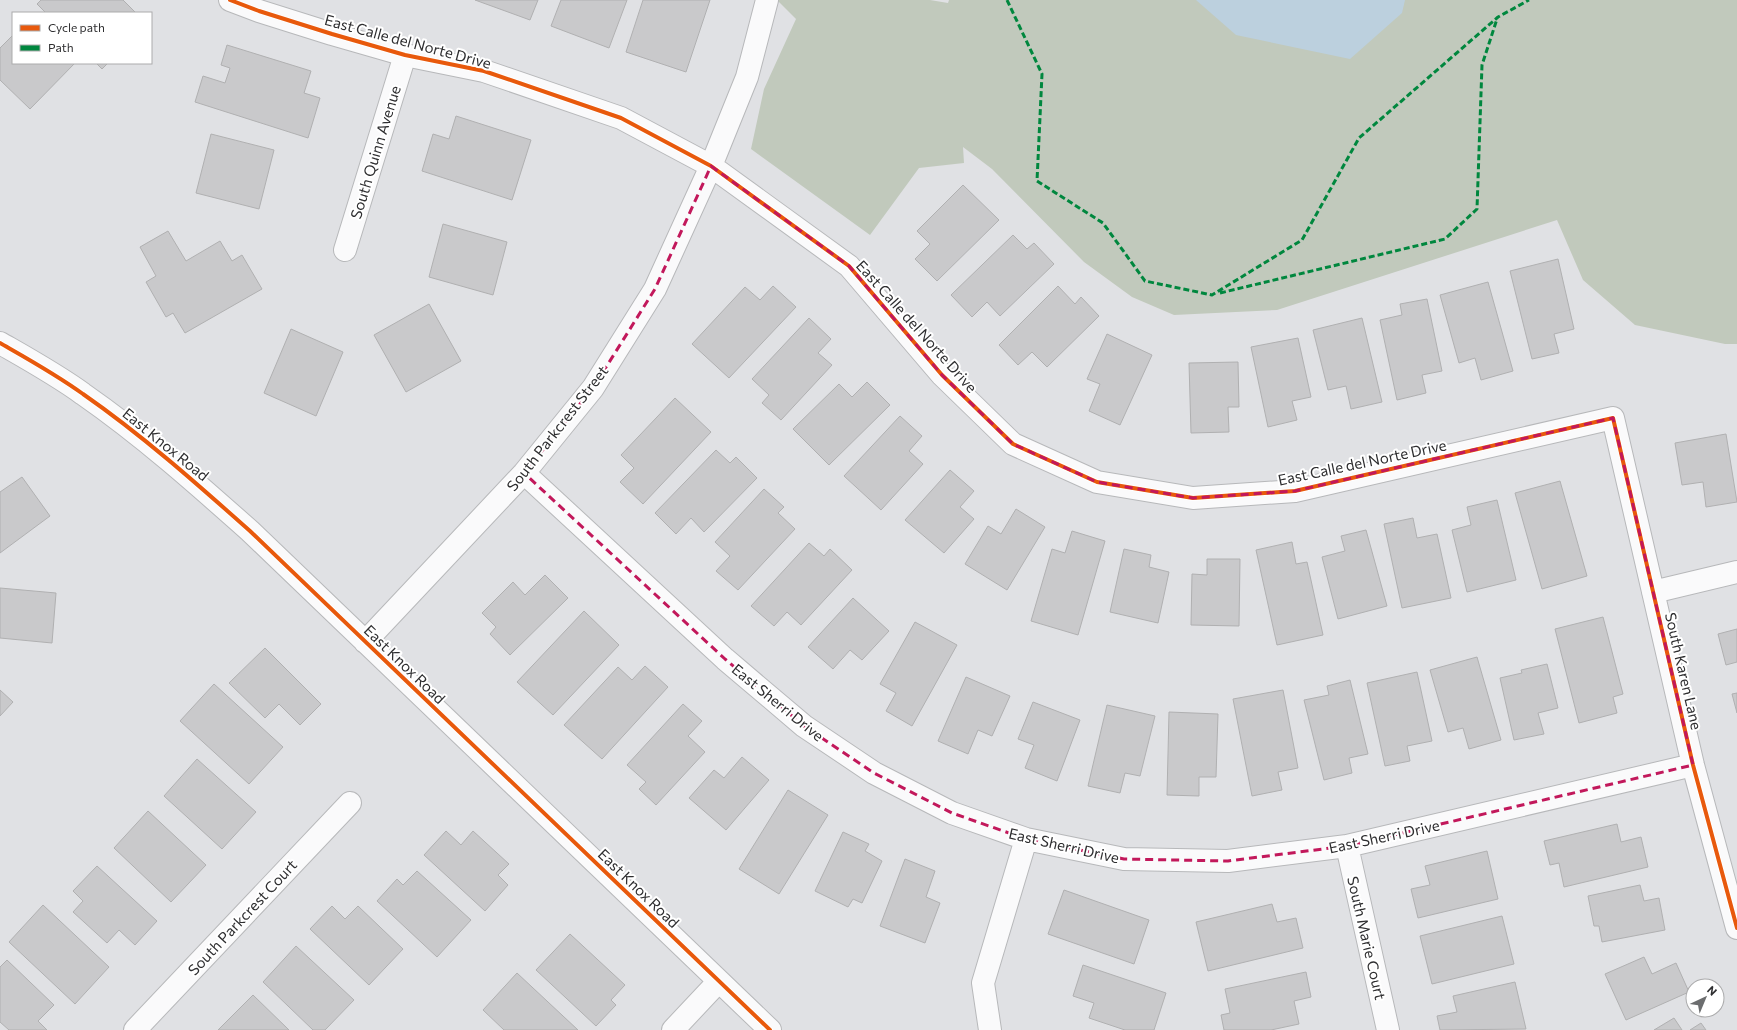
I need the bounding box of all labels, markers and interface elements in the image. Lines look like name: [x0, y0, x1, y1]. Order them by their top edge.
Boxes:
street label: East Calle del Norte Drive: [323, 10, 493, 72]
legend: [12, 12, 152, 64]
text: Cycle path: [48, 20, 105, 34]
text: Path: [48, 40, 74, 54]
street label: South Quinn Avenue: [346, 83, 404, 221]
street label: East Calle del Norte Drive: [853, 256, 981, 396]
street label: South Parkcrest Street: [502, 362, 612, 494]
street label: East Knox Road: [119, 404, 213, 484]
street label: East Calle del Norte Drive: [1276, 435, 1448, 489]
street label: South Karen Lane: [1662, 611, 1706, 731]
street label: East Knox Road: [361, 621, 449, 707]
street label: East Sherri Drive: [729, 660, 828, 745]
street label: East Sherri Drive: [1327, 815, 1441, 857]
street label: East Sherri Drive: [1007, 824, 1121, 866]
street label: East Knox Road: [595, 845, 683, 931]
street label: South Parkcrest Court: [184, 855, 300, 979]
street label: South Marie Court: [1344, 874, 1390, 1002]
north arrow: [1685, 978, 1725, 1018]
text: N: [1705, 983, 1720, 998]

